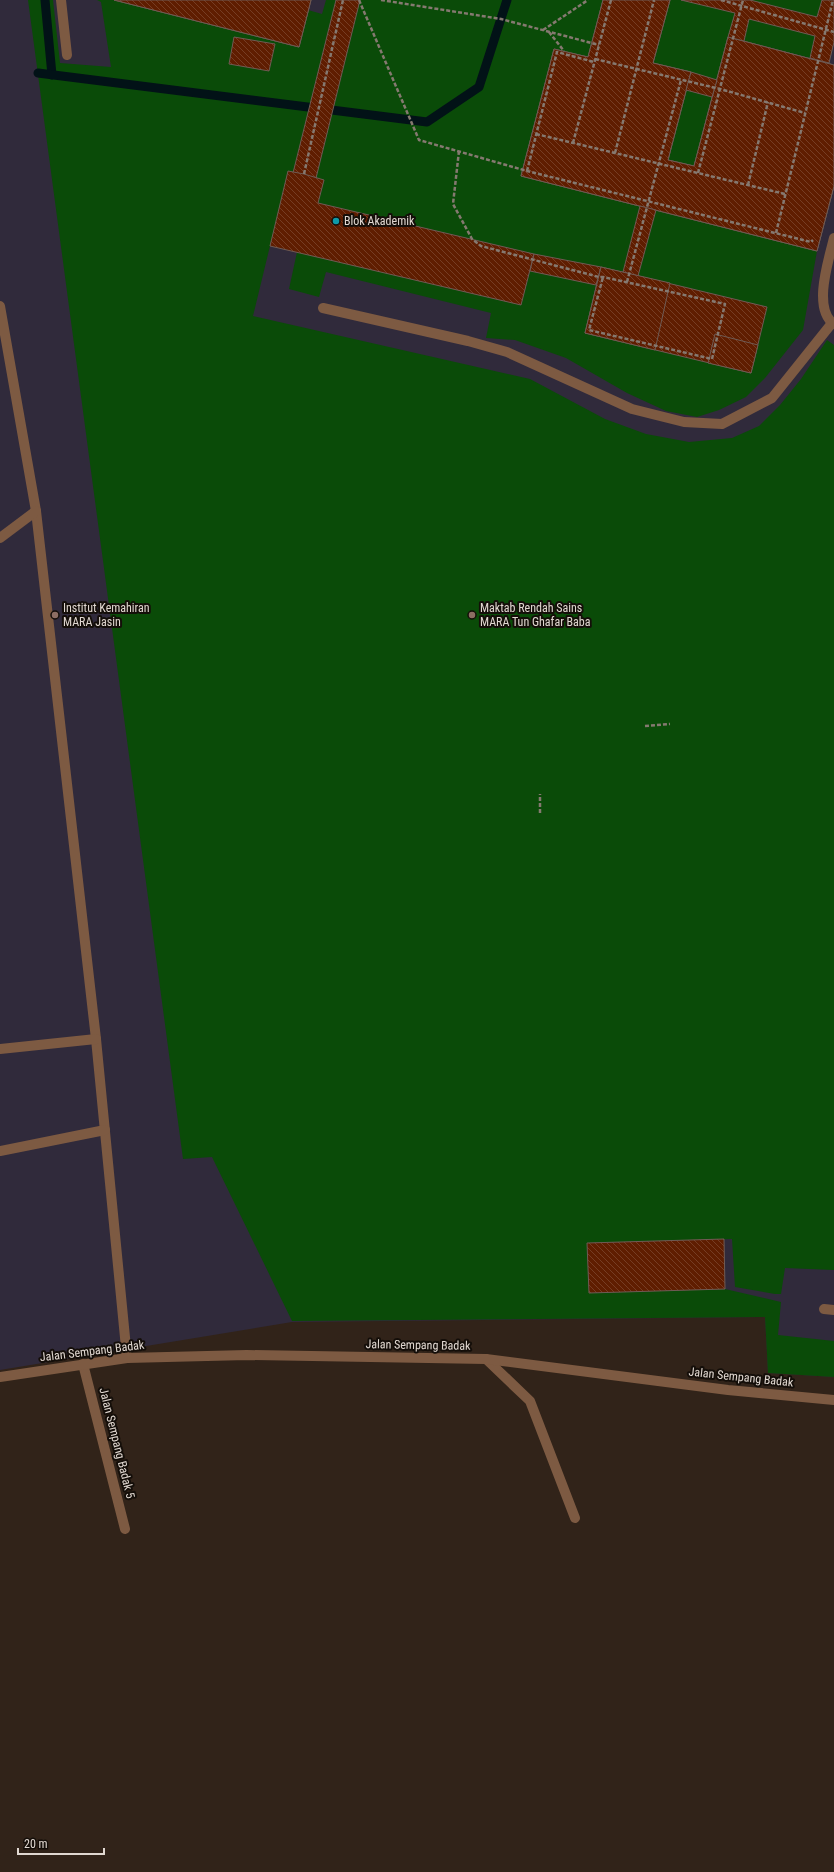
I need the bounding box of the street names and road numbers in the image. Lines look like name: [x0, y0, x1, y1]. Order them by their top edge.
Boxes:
street label: Jalan Sempang Badak: [365, 1337, 471, 1353]
street label: Jalan Sempang Badak: [39, 1338, 146, 1364]
street label: Jalan Sempang Badak: [688, 1365, 795, 1390]
street label: Jalan Sempang Badak 5: [96, 1386, 138, 1500]

